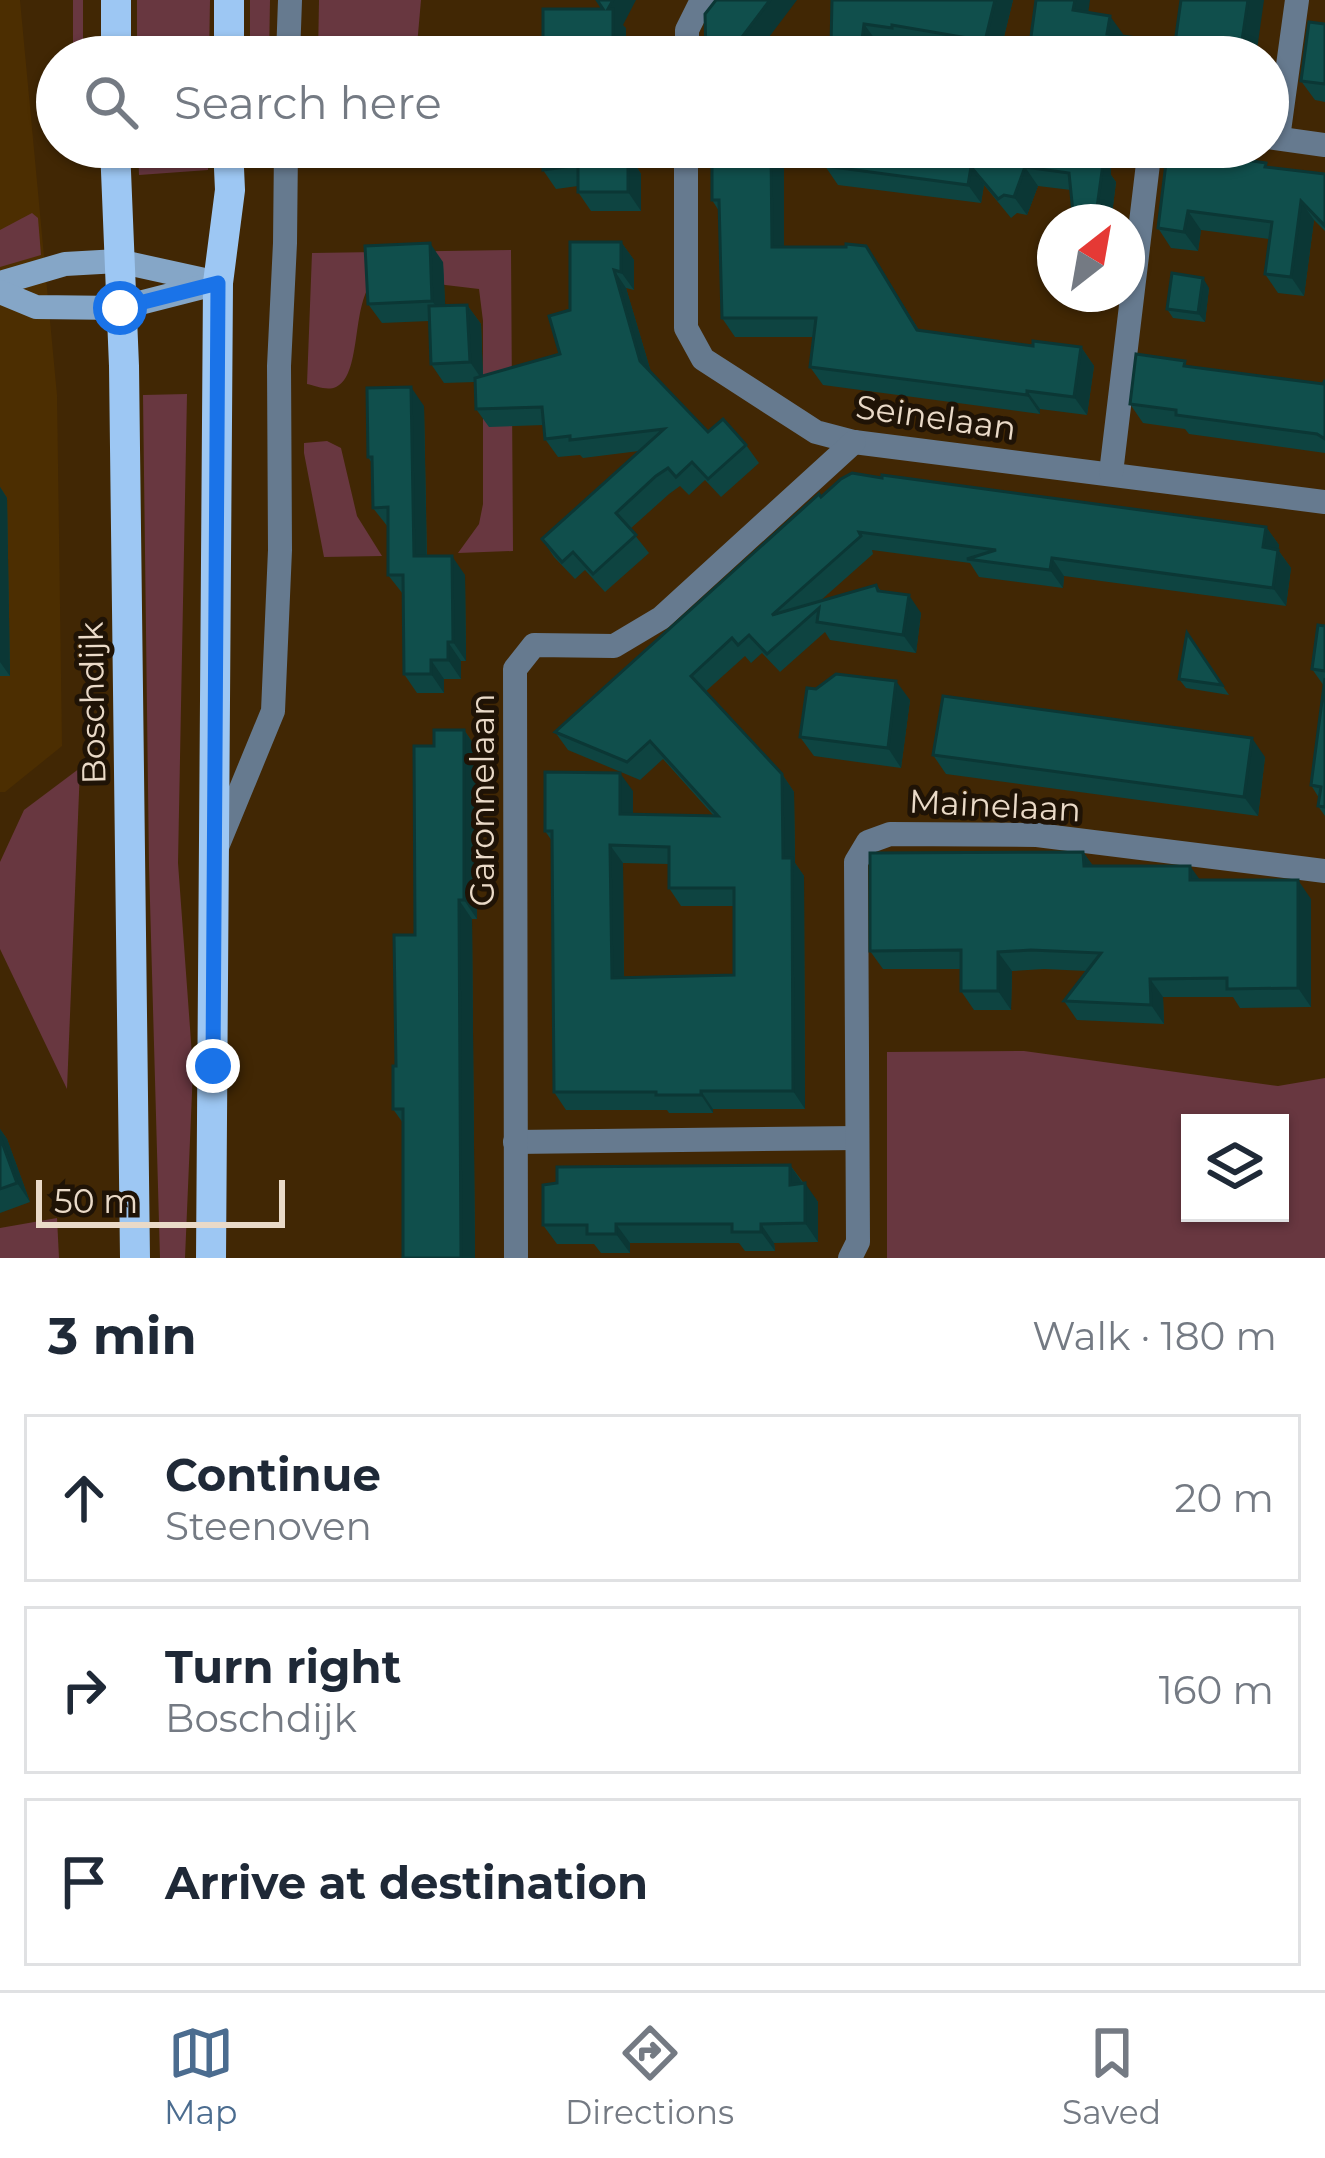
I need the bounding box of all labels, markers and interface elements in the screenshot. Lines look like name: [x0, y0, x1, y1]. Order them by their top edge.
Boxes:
search box: [36, 36, 1289, 168]
icon: search: [78, 69, 144, 135]
text: Search here: [174, 75, 442, 130]
north arrow: [1037, 204, 1145, 312]
route start: [93, 281, 147, 335]
street label: Seinelaan: [853, 386, 1019, 448]
street label: Boschdijk: [71, 621, 113, 785]
street label: Garonnelaan: [462, 693, 502, 907]
street label: Mainelaan: [908, 781, 1082, 829]
route end: [186, 1039, 240, 1093]
map controls: [1181, 1114, 1289, 1222]
button: layers: [1181, 1114, 1289, 1222]
scale bar: [36, 1174, 285, 1227]
text: 50 m: [54, 1181, 138, 1221]
text: 3 min: [48, 1305, 197, 1367]
text: Walk · 180 m: [1032, 1312, 1277, 1360]
text: Continue: [165, 1447, 381, 1502]
icon: ahead: [51, 1465, 117, 1531]
text: 20 m: [1175, 1474, 1274, 1522]
text: Steenoven: [165, 1502, 372, 1550]
text: Turn right: [165, 1639, 401, 1694]
icon: right: [51, 1657, 117, 1723]
text: 160 m: [1159, 1666, 1274, 1714]
text: Boschdijk: [165, 1694, 357, 1742]
icon: arrive: [51, 1849, 117, 1915]
text: Arrive at destination: [165, 1855, 648, 1910]
tab: Map: [164, 2020, 237, 2132]
tab: Directions: [565, 2020, 734, 2132]
tab: Saved: [1062, 2020, 1161, 2132]

